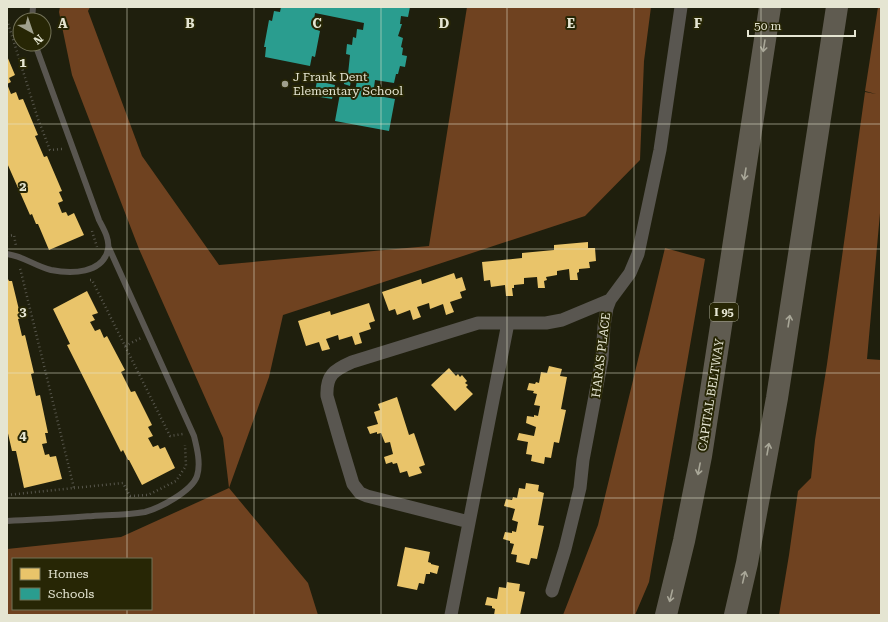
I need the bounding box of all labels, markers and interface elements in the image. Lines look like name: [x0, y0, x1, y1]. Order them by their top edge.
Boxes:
north arrow: [12, 12, 52, 52]
scale bar: [748, 12, 855, 38]
text: A: [58, 16, 68, 31]
text: B: [185, 16, 195, 31]
text: C: [312, 16, 322, 31]
text: D: [439, 16, 449, 31]
text: E: [567, 16, 575, 31]
text: F: [694, 16, 702, 31]
text: 50 m: [754, 19, 781, 33]
text: N: [30, 32, 46, 47]
one-way arrow: [760, 39, 768, 52]
text: 1: [19, 55, 27, 70]
place label: J Frank Dent Elementary School: [293, 70, 403, 98]
marker: J Frank Dent Elementary School: [280, 79, 290, 89]
one-way arrow: [741, 167, 749, 180]
text: 2: [19, 179, 27, 194]
road number: I 95: [710, 303, 738, 321]
text: 3: [19, 304, 27, 319]
street label: HARAS PLACE: [589, 312, 613, 398]
one-way arrow: [785, 315, 793, 328]
street label: CAPITAL BELTWAY: [695, 337, 727, 452]
text: 4: [19, 428, 27, 443]
one-way arrow: [765, 443, 773, 456]
one-way arrow: [694, 462, 702, 475]
legend: [12, 558, 152, 610]
text: Homes: [48, 567, 89, 581]
one-way arrow: [740, 571, 748, 584]
text: Schools: [48, 587, 95, 601]
one-way arrow: [667, 589, 674, 602]

